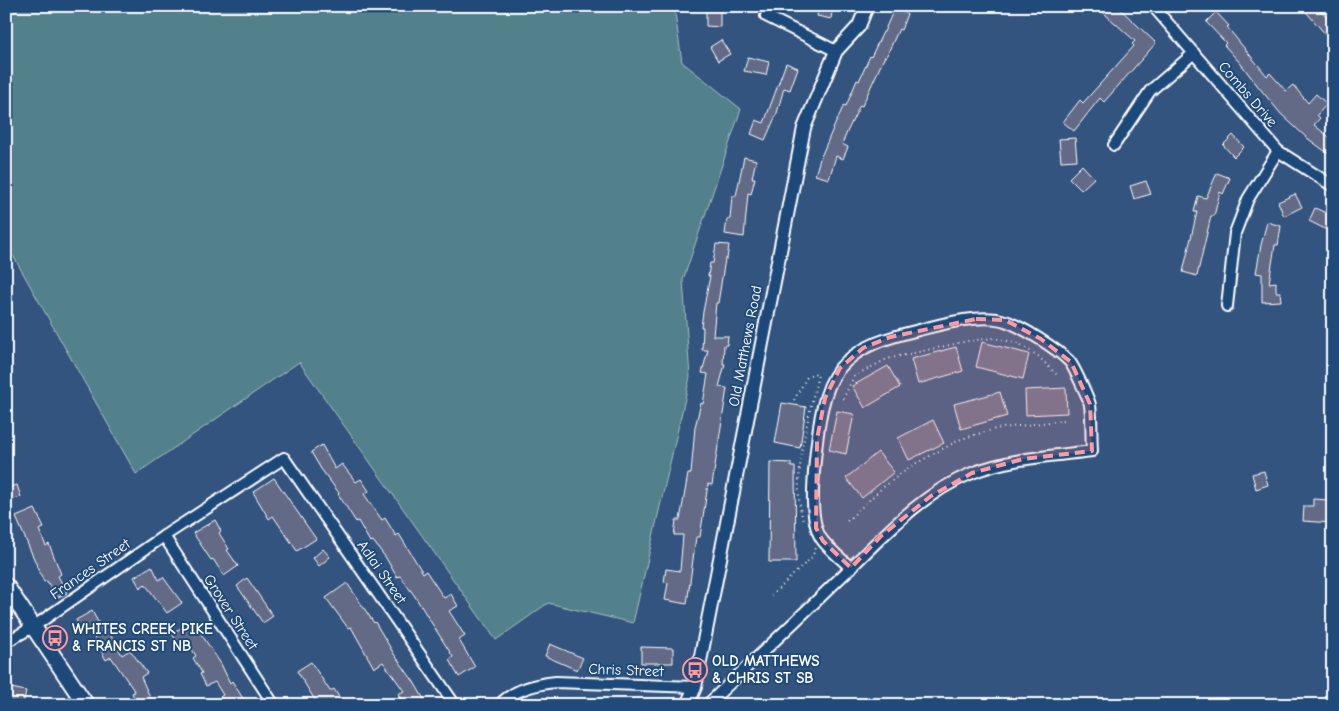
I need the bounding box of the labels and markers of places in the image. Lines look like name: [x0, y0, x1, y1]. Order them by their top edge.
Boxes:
place label: WHITES CREEK PIKE & FRANCIS ST NB: [72, 620, 213, 655]
bus stop icon: WHITES CREEK PIKE & FRANCIS ST NB: [42, 625, 68, 651]
place label: OLD MATTHEWS & CHRIS ST SB: [712, 652, 820, 687]
bus stop icon: OLD MATTHEWS & CHRIS ST SB: [682, 657, 708, 683]

